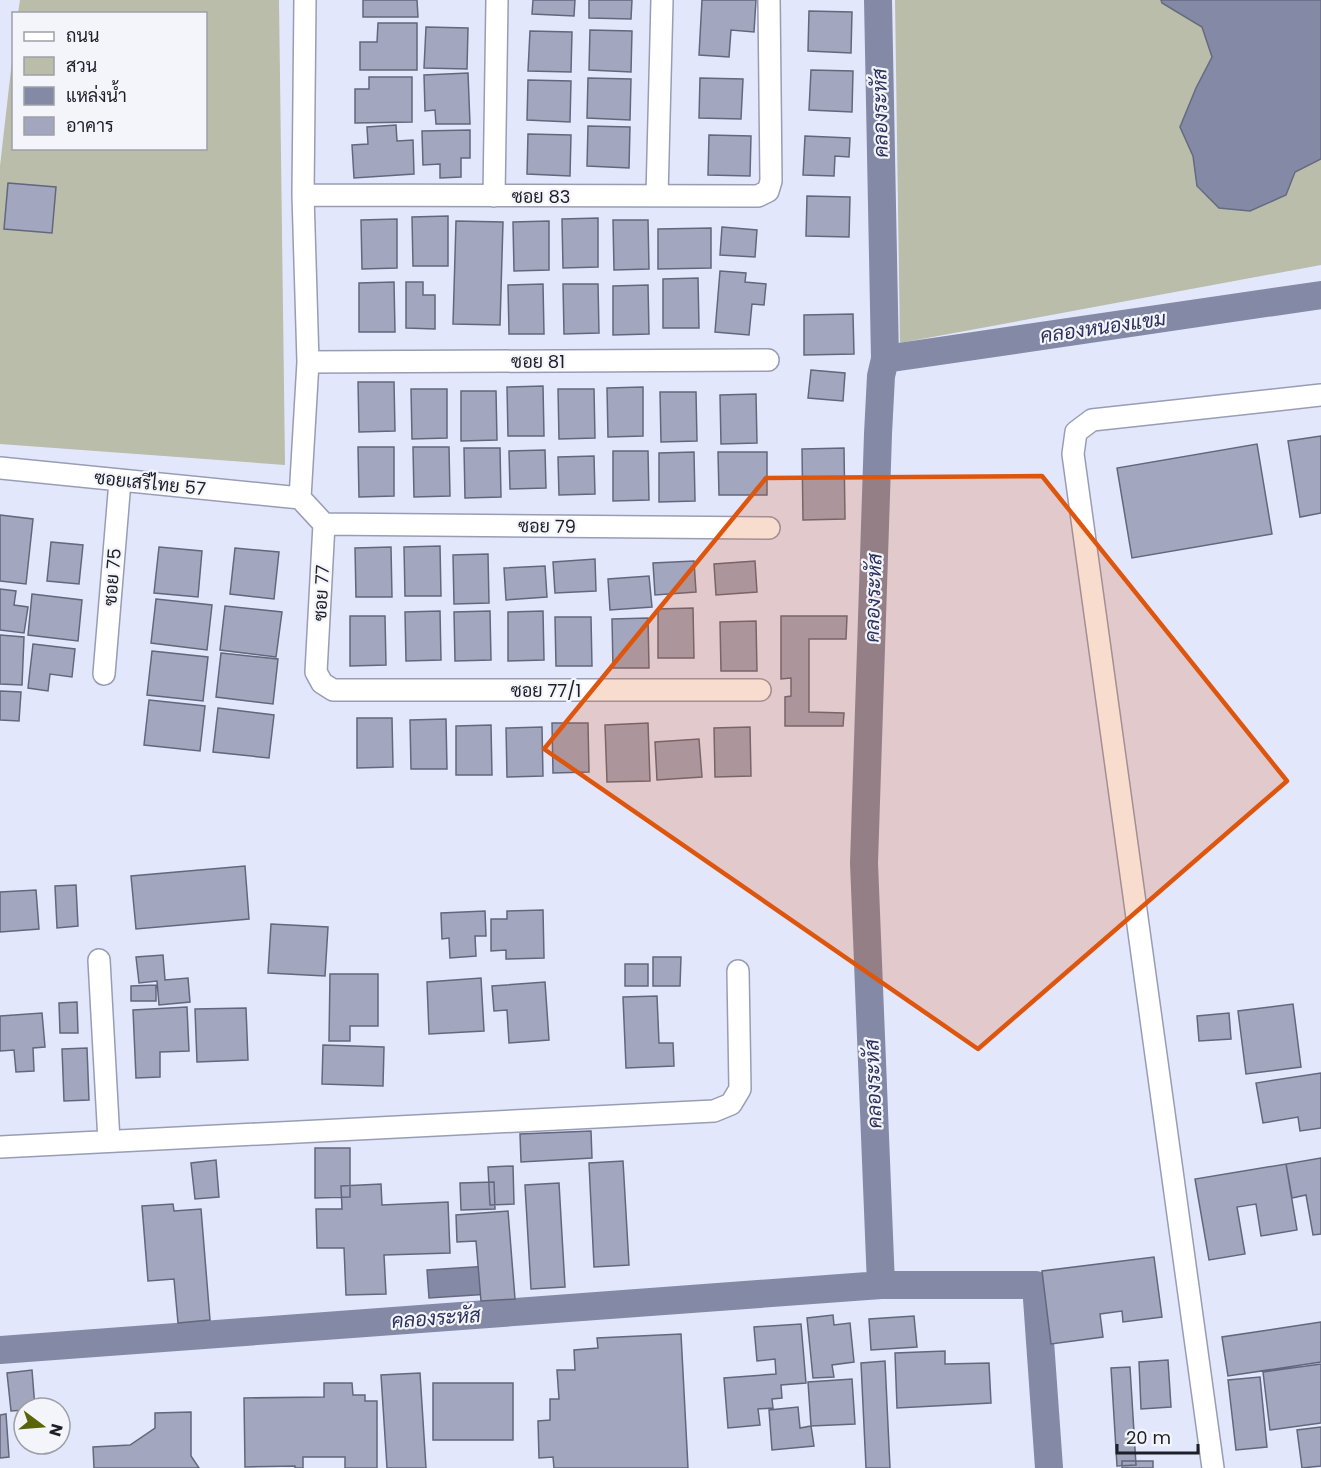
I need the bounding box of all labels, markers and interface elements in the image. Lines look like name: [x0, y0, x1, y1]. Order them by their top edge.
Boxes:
legend: [12, 12, 207, 150]
text: ถนน: [66, 23, 99, 48]
text: สวน: [66, 53, 97, 78]
water label: คลองระหัส: [865, 67, 895, 158]
text: แหล่งน้ำ: [66, 80, 127, 108]
text: อาคาร: [66, 113, 114, 138]
street label: ซอย 83: [512, 184, 570, 209]
water label: คลองหนองแขม: [1038, 304, 1168, 350]
street label: ซอย 81: [511, 349, 565, 374]
street label: ซอยเสรีไทย 57: [93, 465, 207, 501]
street label: ซอย 79: [518, 513, 576, 539]
street label: ซอย 75: [97, 547, 127, 607]
water label: คลองระหัส: [857, 552, 889, 643]
street label: ซอย 77: [307, 564, 335, 622]
street label: ซอย 77/1: [511, 678, 581, 703]
water label: คลองระหัส: [857, 1038, 889, 1129]
water label: คลองระหัส: [391, 1301, 483, 1335]
north arrow: [12, 1396, 72, 1456]
scale bar: [1117, 1417, 1198, 1455]
text: N: [43, 1421, 69, 1439]
text: 20 m: [1126, 1425, 1171, 1450]

